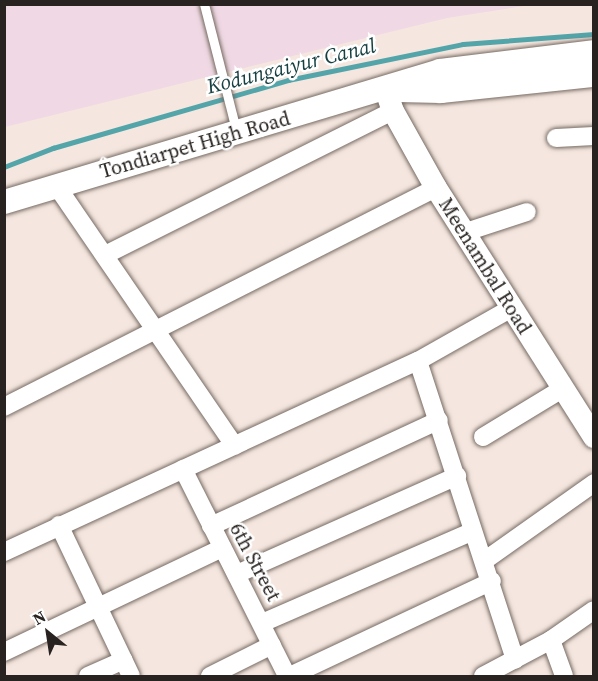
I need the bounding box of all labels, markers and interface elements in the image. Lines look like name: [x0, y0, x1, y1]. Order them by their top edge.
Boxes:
water label: Kodungaiyur Canal: [204, 33, 378, 99]
street label: Tondiarpet High Road: [97, 106, 293, 184]
street label: Meenambal Road: [434, 194, 536, 338]
street label: 6th Street: [224, 519, 286, 605]
north arrow: [18, 603, 78, 663]
text: N: [28, 605, 50, 630]

